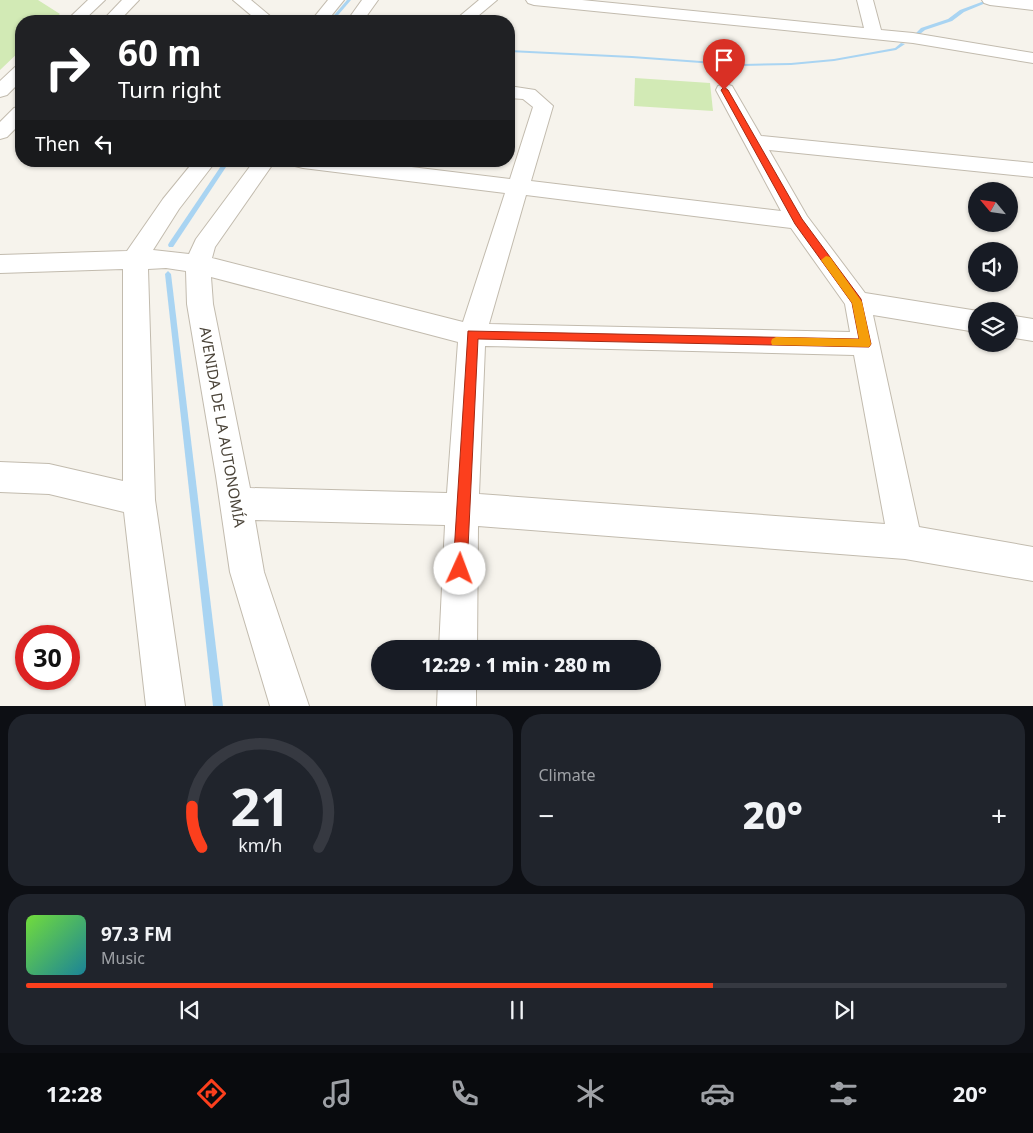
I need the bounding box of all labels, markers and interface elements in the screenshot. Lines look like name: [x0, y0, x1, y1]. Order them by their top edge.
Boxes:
text: 60 m: [118, 29, 201, 76]
icon: right: [35, 35, 100, 100]
pin: [703, 39, 745, 90]
icon: arrive: [710, 46, 738, 74]
text: Turn right: [118, 74, 221, 104]
icon: left: [90, 130, 118, 158]
text: Then: [35, 131, 80, 157]
north arrow: [968, 182, 1018, 232]
map controls: [968, 182, 1018, 352]
button: sound: [968, 242, 1018, 292]
button: layers: [968, 302, 1018, 352]
street label: AVENIDA DE LA AUTONOMÍA: [195, 325, 251, 529]
position arrow: [433, 542, 485, 594]
speed limit sign: 30: [15, 625, 80, 690]
text: 12:29 · 1 min · 280 m: [421, 652, 611, 678]
text: Climate: [539, 764, 596, 786]
text: 21: [231, 770, 290, 841]
text: 20°: [743, 788, 803, 840]
text: −: [539, 796, 555, 834]
text: +: [991, 796, 1007, 834]
text: km/h: [238, 833, 282, 857]
text: 97.3 FM: [101, 921, 172, 947]
text: Music: [101, 947, 145, 969]
icon: previous: [176, 996, 204, 1024]
icon: pause: [503, 996, 531, 1024]
icon: next: [830, 996, 858, 1024]
icon: directions: [194, 1076, 229, 1111]
icon: music: [320, 1076, 355, 1111]
icon: phone: [447, 1076, 482, 1111]
icon: climate: [573, 1076, 608, 1111]
icon: car: [700, 1076, 735, 1111]
icon: filters: [826, 1076, 861, 1111]
text: 12:28: [46, 1078, 102, 1108]
text: 20°: [953, 1078, 987, 1108]

